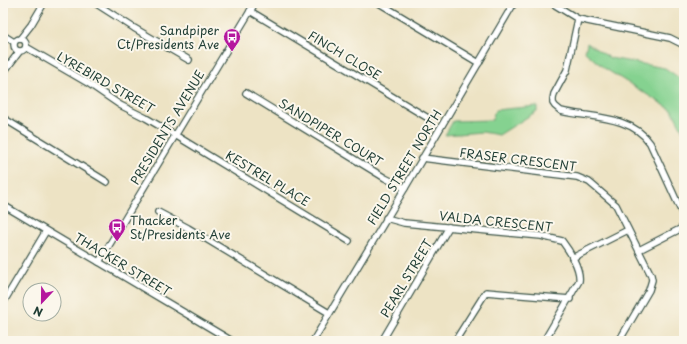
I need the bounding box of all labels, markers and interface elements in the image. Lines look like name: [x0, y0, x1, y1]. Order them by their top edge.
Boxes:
place label: Sandpiper Ct/Presidents Ave: [117, 21, 220, 53]
street label: FINCH CLOSE: [305, 26, 385, 84]
bus stop icon: Sandpiper Ct/Presidents Ave: [222, 27, 242, 52]
street label: LYREBIRD STREET: [54, 47, 159, 118]
street label: PRESIDENTS AVENUE: [126, 66, 208, 188]
street label: SANDPIPER COURT: [275, 94, 387, 171]
street label: FIELD STREET NORTH: [362, 106, 446, 228]
street label: FRASER CRESCENT: [459, 143, 578, 175]
street label: KESTREL PLACE: [222, 146, 314, 210]
street label: VALDA CRESCENT: [438, 206, 554, 236]
place label: Thacker St/Presidents Ave: [130, 211, 230, 243]
bus stop icon: Thacker St/Presidents Ave: [107, 217, 127, 242]
street label: THACKER STREET: [71, 228, 175, 300]
street label: PEARL STREET: [376, 235, 437, 321]
north arrow: [22, 282, 62, 322]
text: N: [31, 302, 45, 321]

